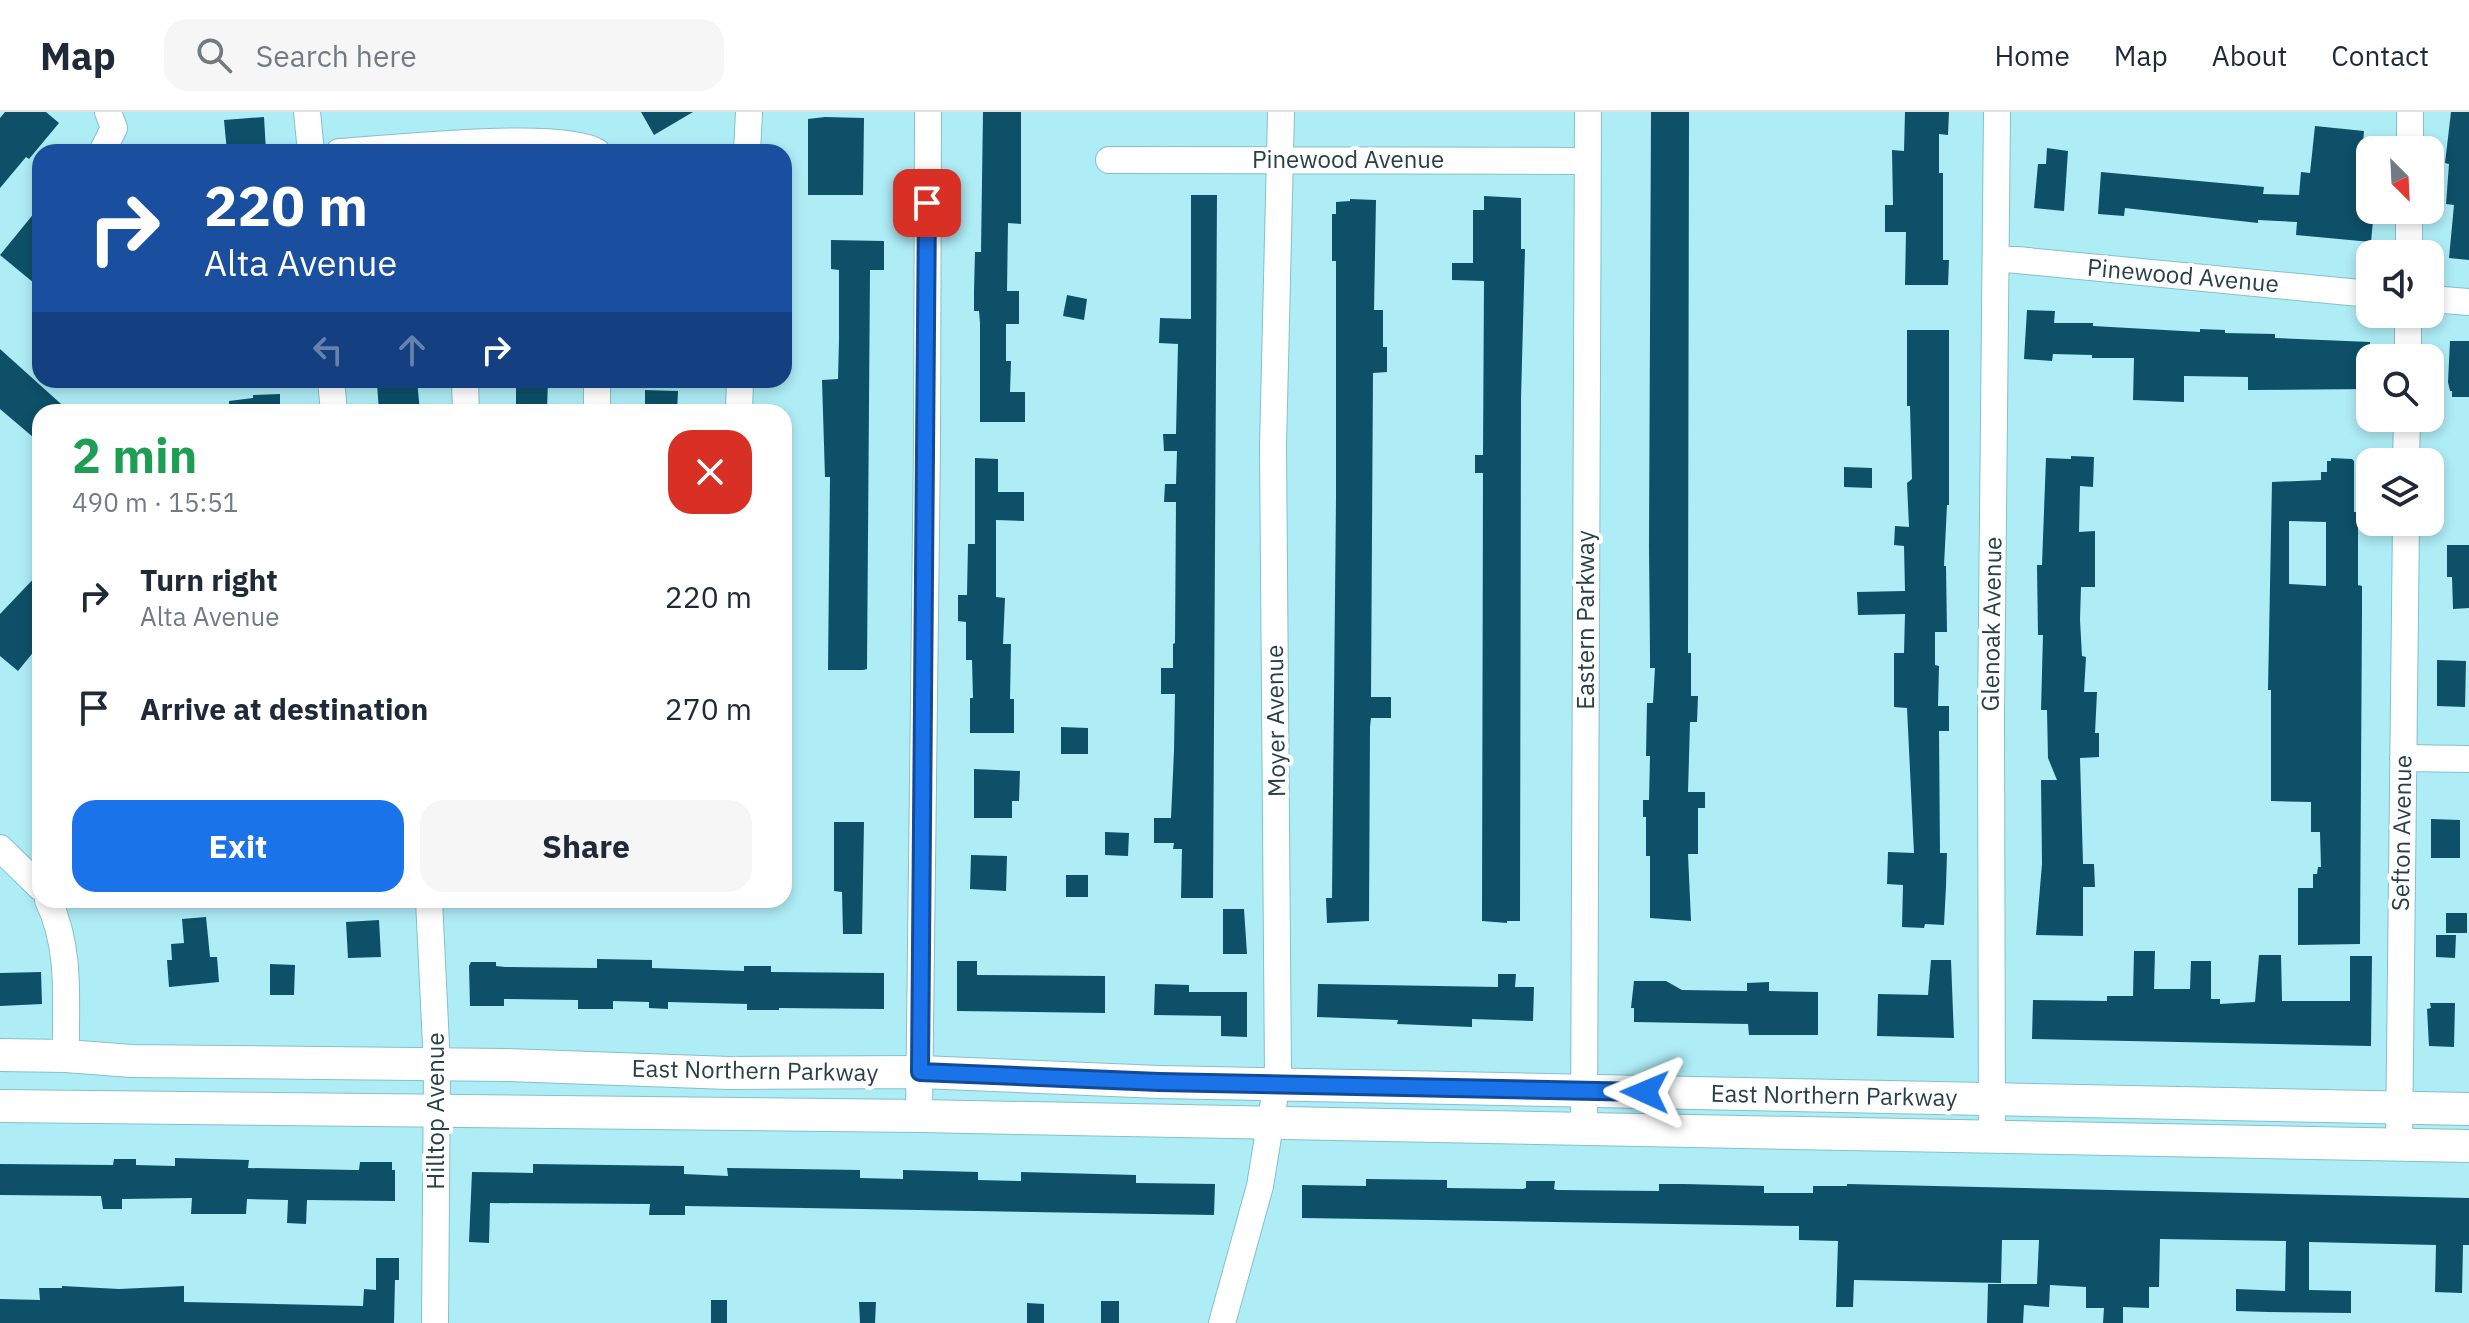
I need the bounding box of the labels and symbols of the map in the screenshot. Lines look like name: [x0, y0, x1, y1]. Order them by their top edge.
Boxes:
north arrow: [2356, 136, 2444, 224]
street label: Pinewood Avenue: [1252, 143, 1444, 175]
pin: [893, 169, 961, 237]
street label: Pinewood Avenue: [2086, 251, 2280, 299]
street label: Eastern Parkway: [1569, 530, 1601, 710]
street label: Glenoak Avenue: [1973, 536, 2009, 712]
street label: Moyer Avenue: [1258, 645, 1292, 798]
street label: Sefton Avenue: [2384, 755, 2418, 911]
street label: Hilltop Avenue: [419, 1032, 451, 1190]
position arrow: [1603, 1050, 1687, 1134]
street label: East Northern Parkway: [631, 1052, 879, 1088]
street label: East Northern Parkway: [1710, 1077, 1958, 1113]

